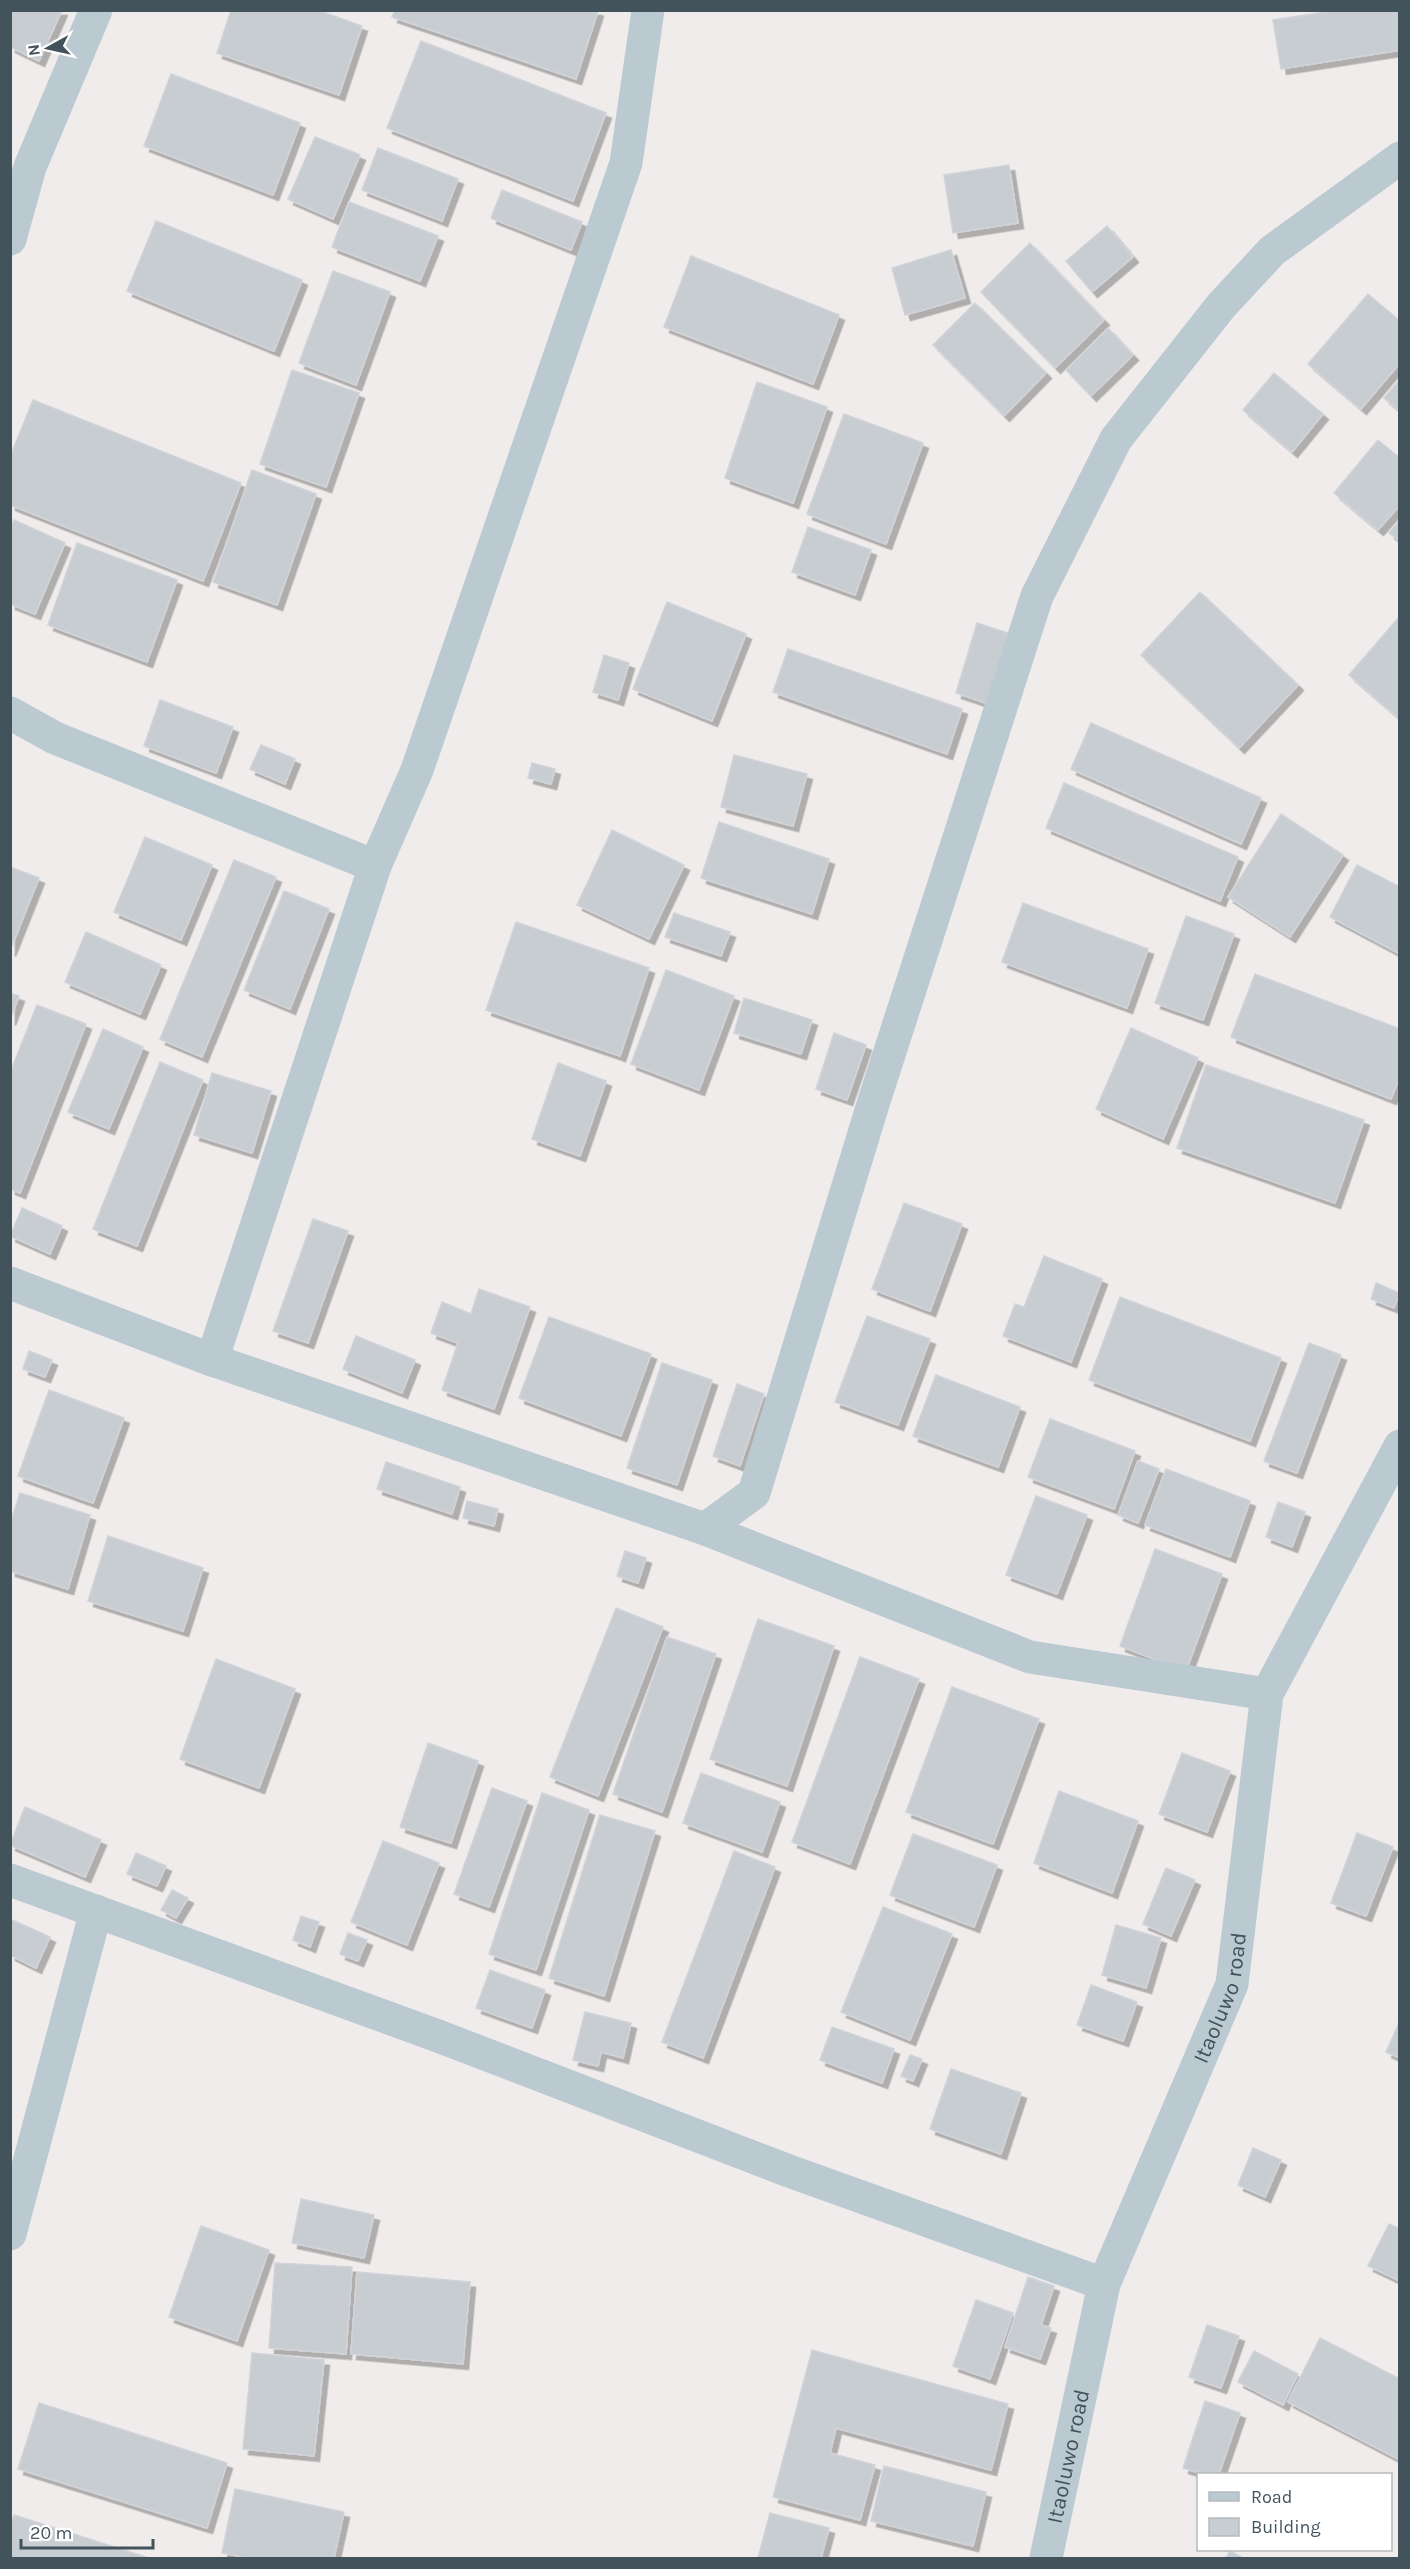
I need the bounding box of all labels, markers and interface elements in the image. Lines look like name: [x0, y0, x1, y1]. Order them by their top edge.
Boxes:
north arrow: [18, 18, 78, 78]
text: N: [23, 43, 44, 57]
street label: Itaoluwo road: [1188, 1931, 1252, 2067]
street label: Itaoluwo road: [1042, 2387, 1095, 2526]
legend: [1197, 2473, 1392, 2551]
text: Road: [1251, 2486, 1292, 2508]
scale bar: [21, 2512, 153, 2550]
text: Building: [1251, 2516, 1321, 2538]
text: 20 m: [30, 2522, 72, 2544]

